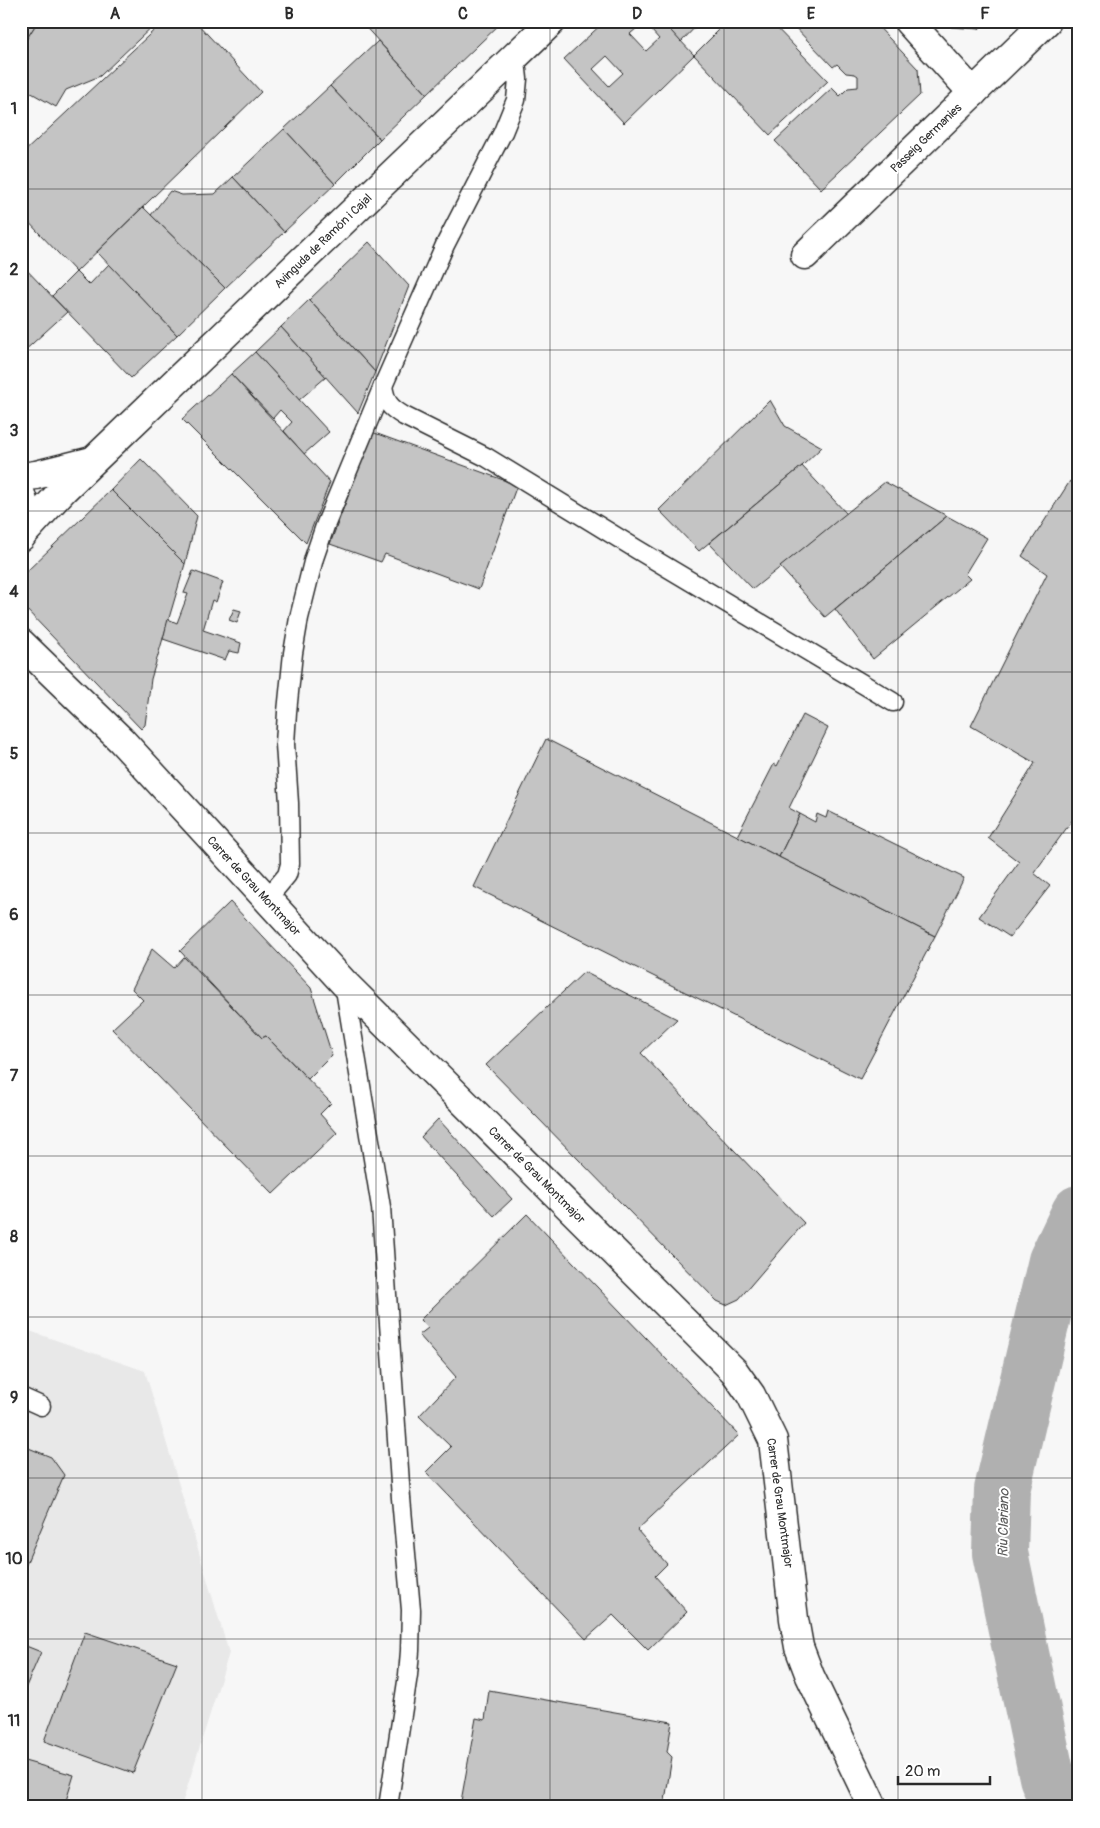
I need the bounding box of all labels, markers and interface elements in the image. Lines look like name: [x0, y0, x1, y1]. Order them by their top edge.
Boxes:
text: A: [110, 4, 121, 24]
text: B: [284, 4, 294, 24]
text: C: [458, 4, 468, 24]
text: D: [632, 4, 642, 24]
text: E: [807, 4, 816, 24]
text: F: [980, 4, 990, 24]
text: 1: [11, 99, 17, 119]
street label: Passeig Germanies: [888, 100, 966, 176]
street label: Avinguda de Ramón i Cajal: [271, 191, 375, 292]
text: 2: [10, 260, 19, 280]
text: 3: [10, 421, 19, 441]
text: 4: [9, 582, 19, 602]
text: 5: [10, 744, 19, 764]
street label: Carrer de Grau Montmajor: [203, 833, 304, 940]
text: 6: [9, 905, 19, 925]
text: 7: [10, 1066, 19, 1086]
street label: Carrer de Grau Montmajor: [485, 1124, 589, 1227]
text: 8: [10, 1227, 18, 1247]
text: 9: [10, 1388, 18, 1408]
street label: Carrer de Grau Montmajor: [763, 1437, 796, 1570]
water label: Riu Clariano: [994, 1487, 1013, 1557]
text: 10: [5, 1549, 23, 1569]
text: 11: [8, 1711, 20, 1731]
scale bar: [898, 1753, 990, 1785]
text: 20 m: [905, 1762, 940, 1781]

